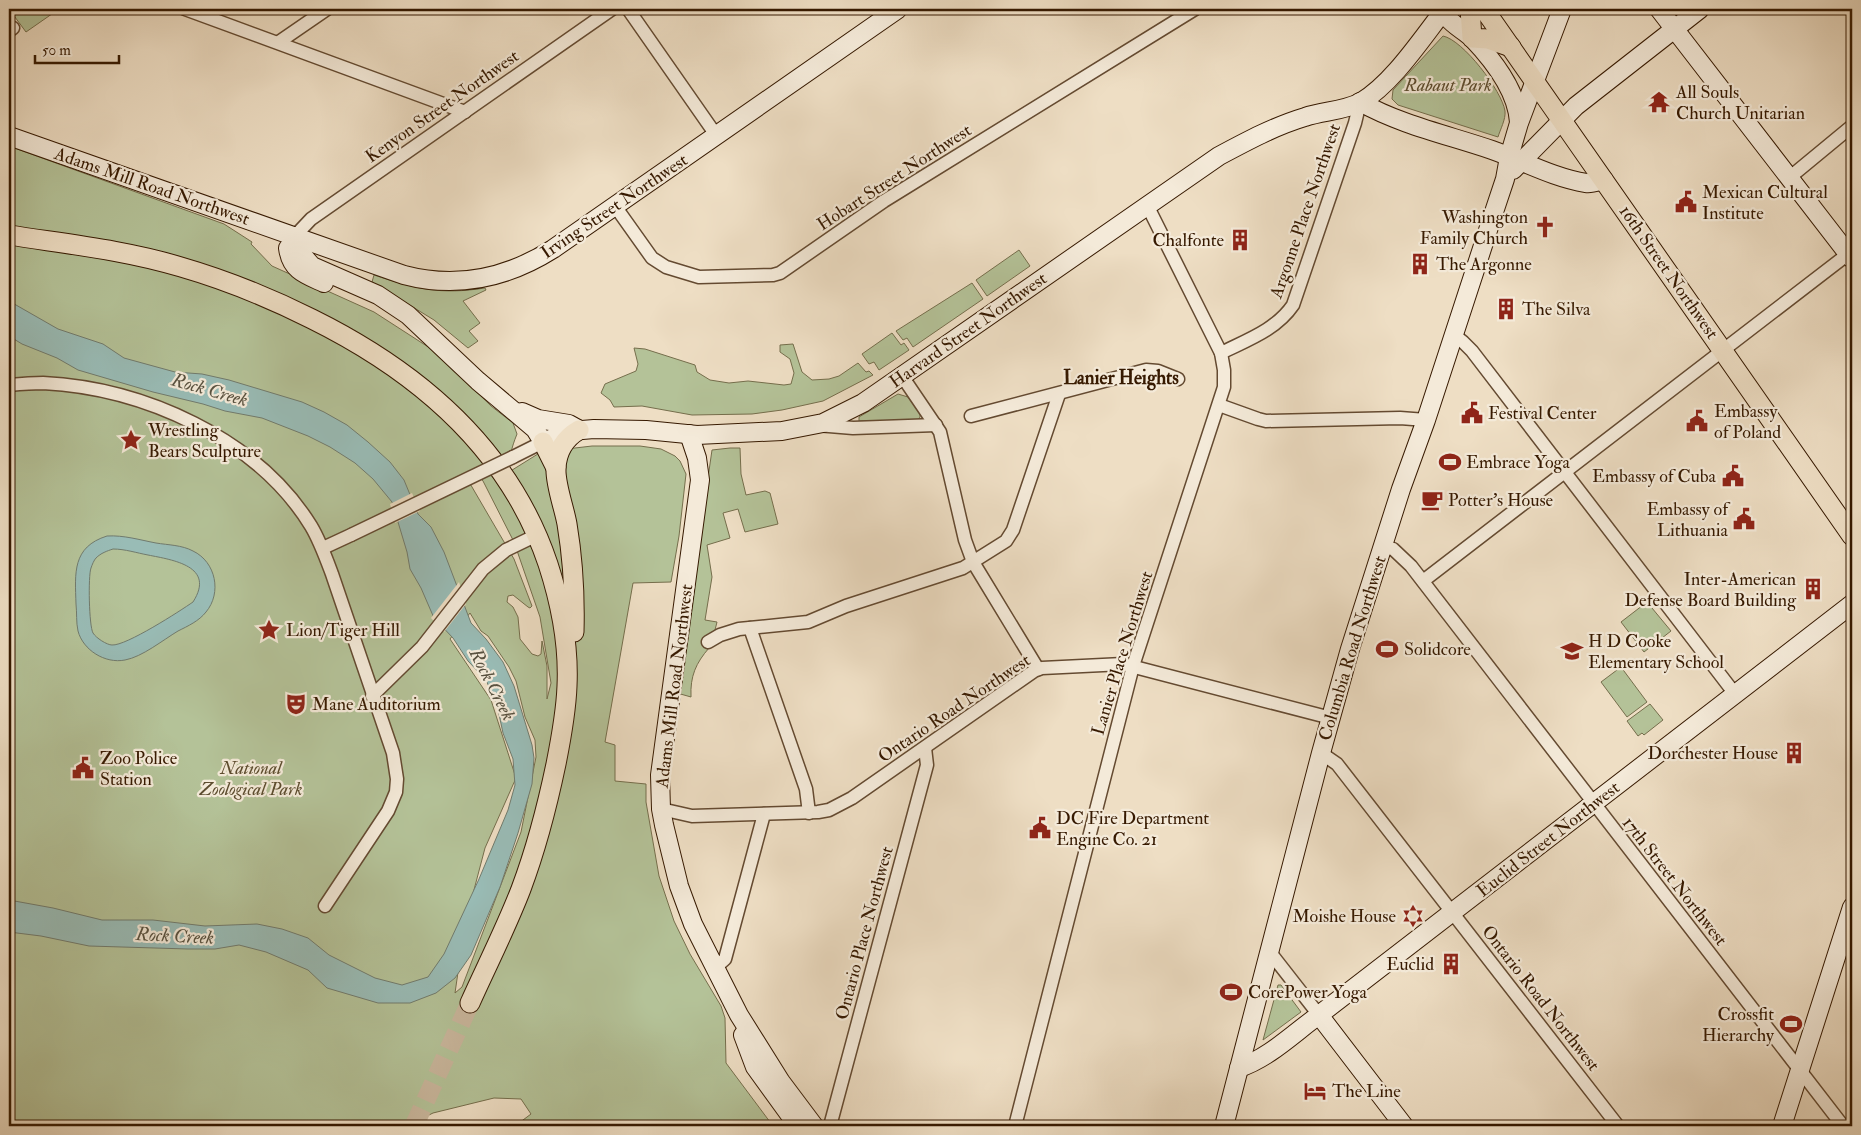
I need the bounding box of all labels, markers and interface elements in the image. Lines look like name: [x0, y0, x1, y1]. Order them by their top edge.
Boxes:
scale bar: [35, 32, 119, 64]
text: 50 m: [42, 41, 71, 60]
street label: Kenyon Street Northwest: [361, 45, 524, 168]
park label: Rabaut Park: [1403, 74, 1492, 97]
place label: All Souls Church Unitarian: [1675, 81, 1805, 125]
temple icon: All Souls Church Unitarian: [1646, 89, 1672, 115]
street label: Hobart Street Northwest: [813, 119, 976, 236]
street label: Argonne Place Northwest: [1264, 121, 1346, 302]
street label: Adams Mill Road Northwest: [50, 142, 253, 231]
street label: Irving Street Northwest: [536, 149, 692, 264]
place label: Mexican Cultural Institute: [1702, 181, 1828, 225]
public building icon: Mexican Cultural Institute: [1673, 189, 1699, 215]
street label: 16th Street Northwest: [1614, 201, 1723, 344]
place label: Washington Family Church: [1420, 206, 1529, 250]
church icon: Washington Family Church: [1532, 214, 1558, 240]
building icon: Chalfonte: [1227, 227, 1253, 253]
place label: Chalfonte: [1152, 229, 1224, 252]
building icon: The Argonne: [1407, 251, 1433, 277]
place label: The Argonne: [1436, 253, 1532, 276]
street label: Harvard Street Northwest: [885, 267, 1052, 394]
building icon: The Silva: [1493, 296, 1519, 322]
place label: The Silva: [1522, 298, 1591, 321]
district label: Lanier Heights: [1063, 366, 1179, 391]
water label: Rock Creek: [168, 367, 251, 412]
public building icon: Festival Center: [1459, 400, 1485, 426]
place label: Embassy of Poland: [1714, 400, 1781, 444]
place label: Festival Center: [1488, 402, 1597, 425]
public building icon: Embassy of Poland: [1684, 408, 1710, 434]
place label: Wrestling Bears Sculpture: [147, 419, 261, 463]
place icon: Wrestling Bears Sculpture: [118, 427, 144, 453]
sports icon: Embrace Yoga: [1437, 449, 1463, 475]
place label: Embrace Yoga: [1466, 451, 1570, 474]
public building icon: Embassy of Cuba: [1720, 463, 1746, 489]
place label: Embassy of Cuba: [1592, 465, 1717, 488]
cafe icon: Potter's House: [1419, 487, 1445, 513]
place label: Potter's House: [1448, 489, 1554, 512]
place label: Embassy of Lithuania: [1646, 498, 1731, 542]
public building icon: Embassy of Lithuania: [1731, 506, 1757, 532]
street label: Columbia Road Northwest: [1313, 553, 1392, 743]
street label: Lanier Place Northwest: [1087, 568, 1158, 738]
place label: Inter-American Defense Board Building: [1624, 568, 1797, 612]
building icon: Inter-American Defense Board Building: [1800, 576, 1826, 602]
street label: Adams Mill Road Northwest: [650, 583, 698, 790]
place icon: Lion/Tiger Hill: [256, 617, 282, 643]
place label: Lion/Tiger Hill: [286, 619, 400, 642]
place label: H D Cooke Elementary School: [1588, 630, 1724, 674]
sports icon: Solidcore: [1374, 636, 1400, 662]
place label: Solidcore: [1404, 638, 1471, 661]
school or university icon: H D Cooke Elementary School: [1559, 638, 1585, 664]
water label: Rock Creek: [463, 643, 521, 725]
street label: Ontario Road Northwest: [874, 649, 1035, 768]
theatre icon: Mane Auditorium: [283, 691, 309, 717]
place label: Mane Auditorium: [312, 693, 441, 716]
building icon: Dorchester House: [1781, 740, 1807, 766]
place label: Dorchester House: [1648, 742, 1778, 765]
place label: Zoo Police Station: [100, 747, 178, 791]
public building icon: Zoo Police Station: [70, 755, 96, 781]
park label: National Zoological Park: [199, 757, 302, 801]
street label: Euclid Street Northwest: [1472, 776, 1625, 902]
place label: DC Fire Department Engine Co. 21: [1056, 807, 1209, 851]
street label: 17th Street Northwest: [1617, 812, 1732, 951]
public building icon: DC Fire Department Engine Co. 21: [1027, 815, 1053, 841]
street label: Ontario Place Northwest: [830, 844, 899, 1022]
synagogue icon: Moishe House: [1400, 903, 1426, 929]
place label: Moishe House: [1292, 905, 1396, 928]
street label: Ontario Road Northwest: [1476, 921, 1605, 1076]
water label: Rock Creek: [134, 922, 215, 950]
building icon: Euclid: [1438, 951, 1464, 977]
place label: Euclid: [1386, 953, 1434, 976]
sports icon: CorePower Yoga: [1218, 979, 1244, 1005]
place label: CorePower Yoga: [1248, 981, 1368, 1004]
place label: Crossfit Hierarchy: [1702, 1003, 1775, 1047]
sports icon: Crossfit Hierarchy: [1778, 1011, 1804, 1037]
hotel icon: The Line: [1302, 1078, 1328, 1104]
place label: The Line: [1332, 1080, 1401, 1103]

